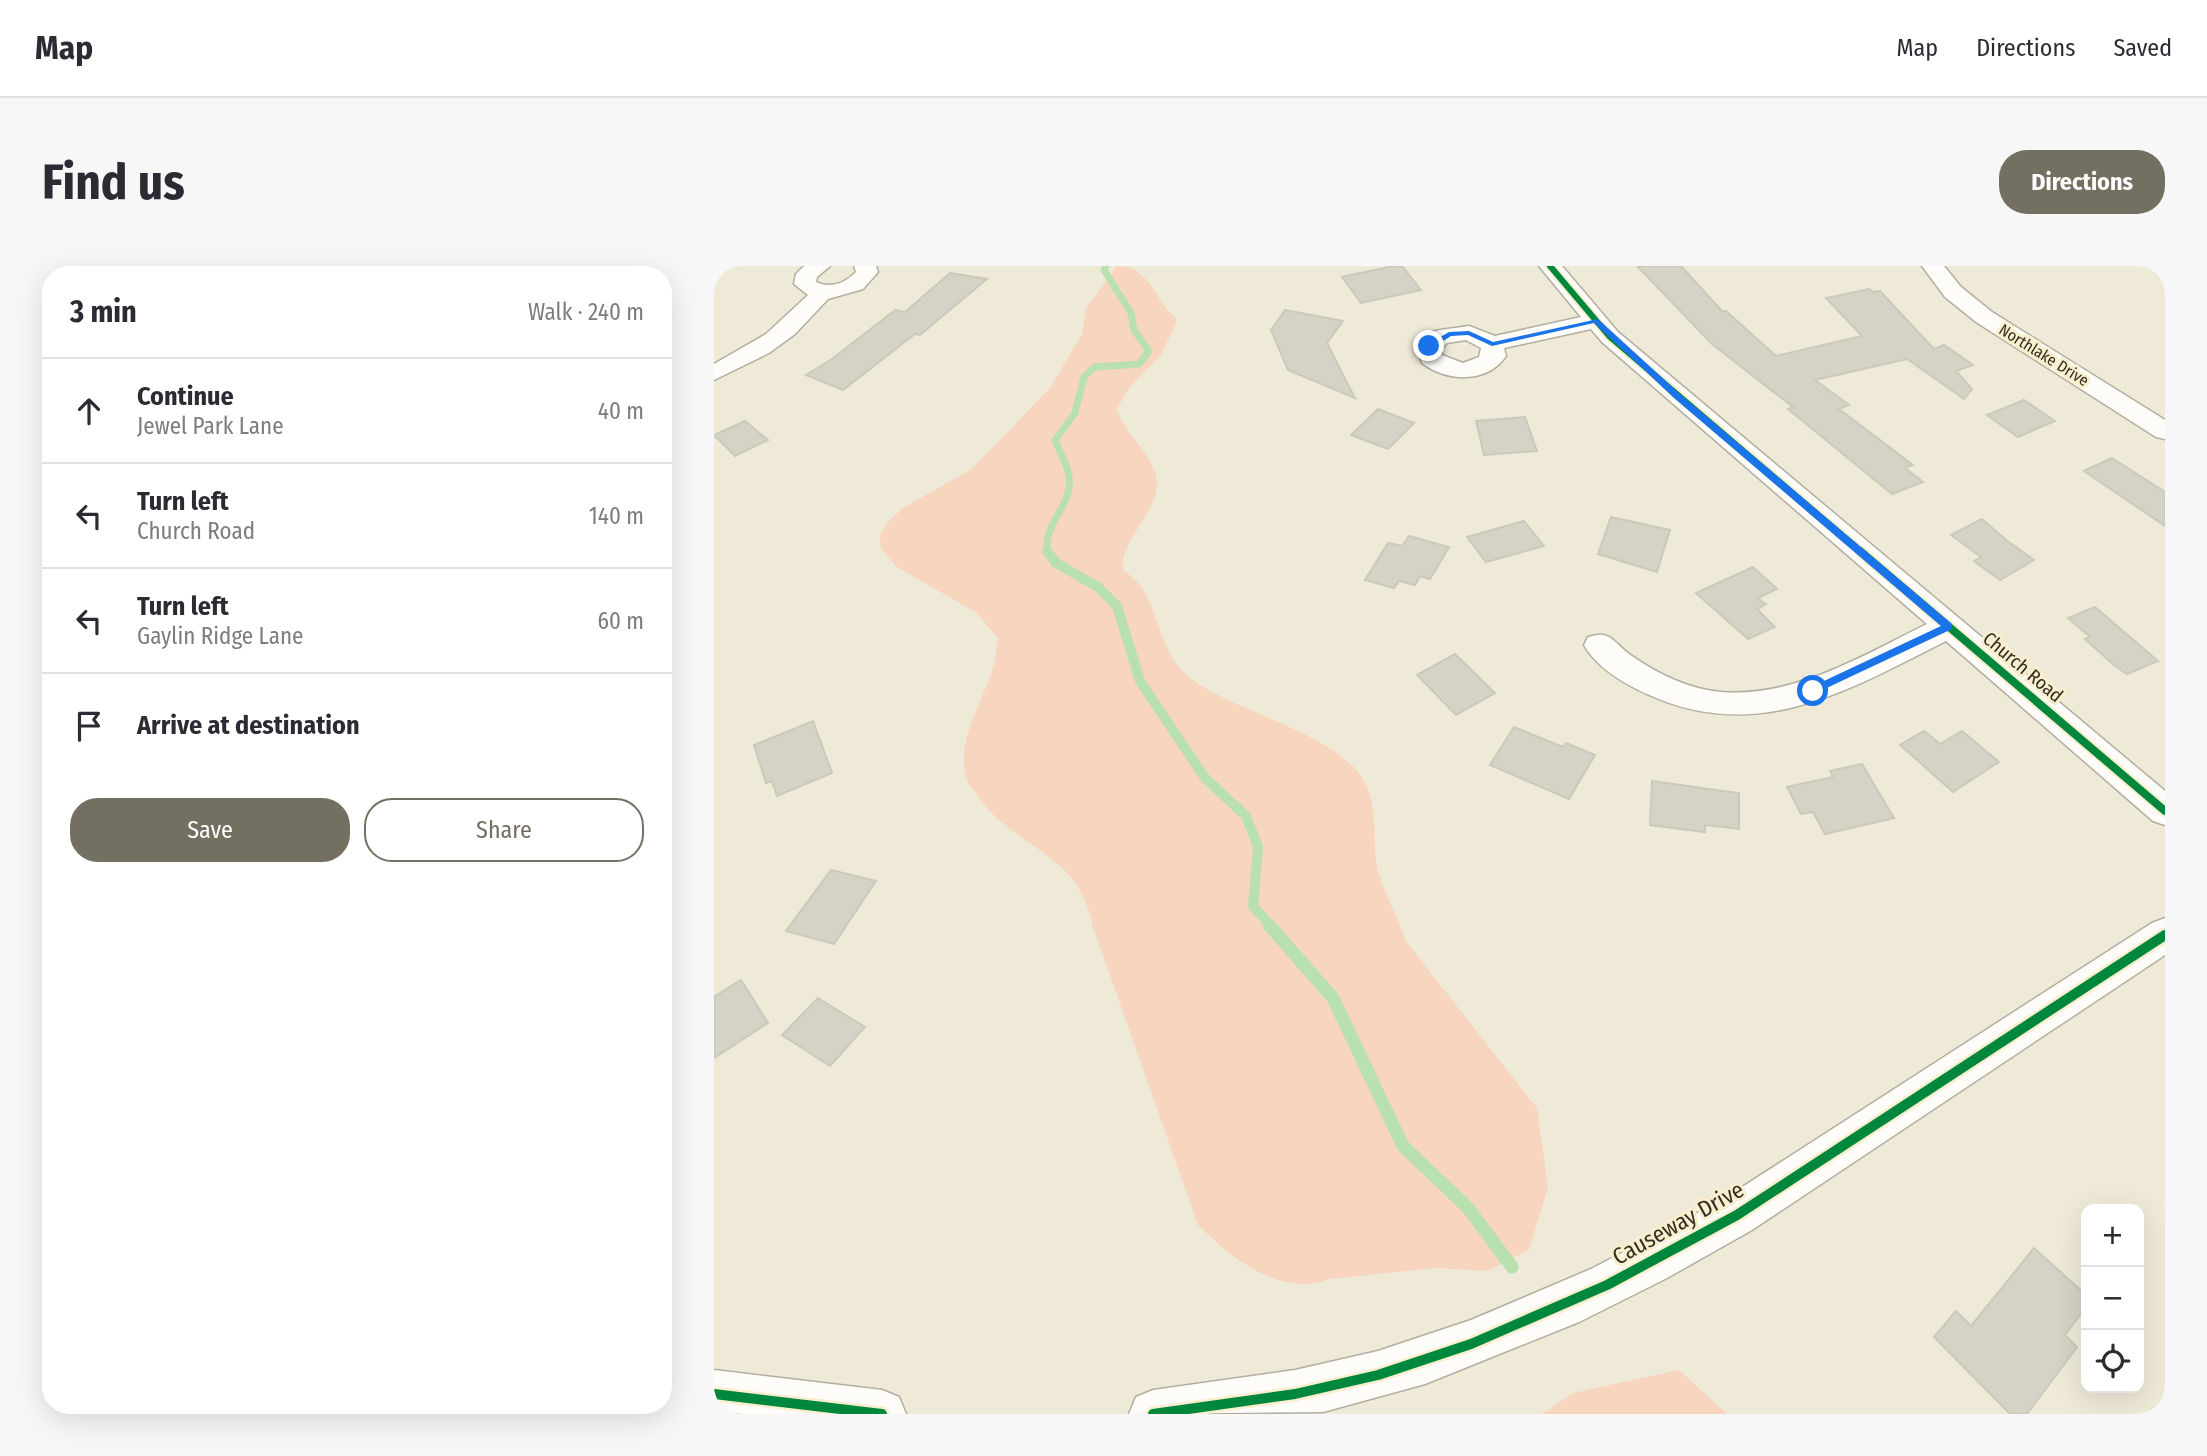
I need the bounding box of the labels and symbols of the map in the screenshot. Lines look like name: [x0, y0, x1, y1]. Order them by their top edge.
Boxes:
street label: Northlake Drive: [1996, 320, 2092, 390]
route end: [1413, 330, 1444, 361]
street label: Church Road: [1978, 627, 2068, 707]
route start: [1797, 675, 1828, 706]
street label: Causeway Drive: [1607, 1175, 1749, 1271]

